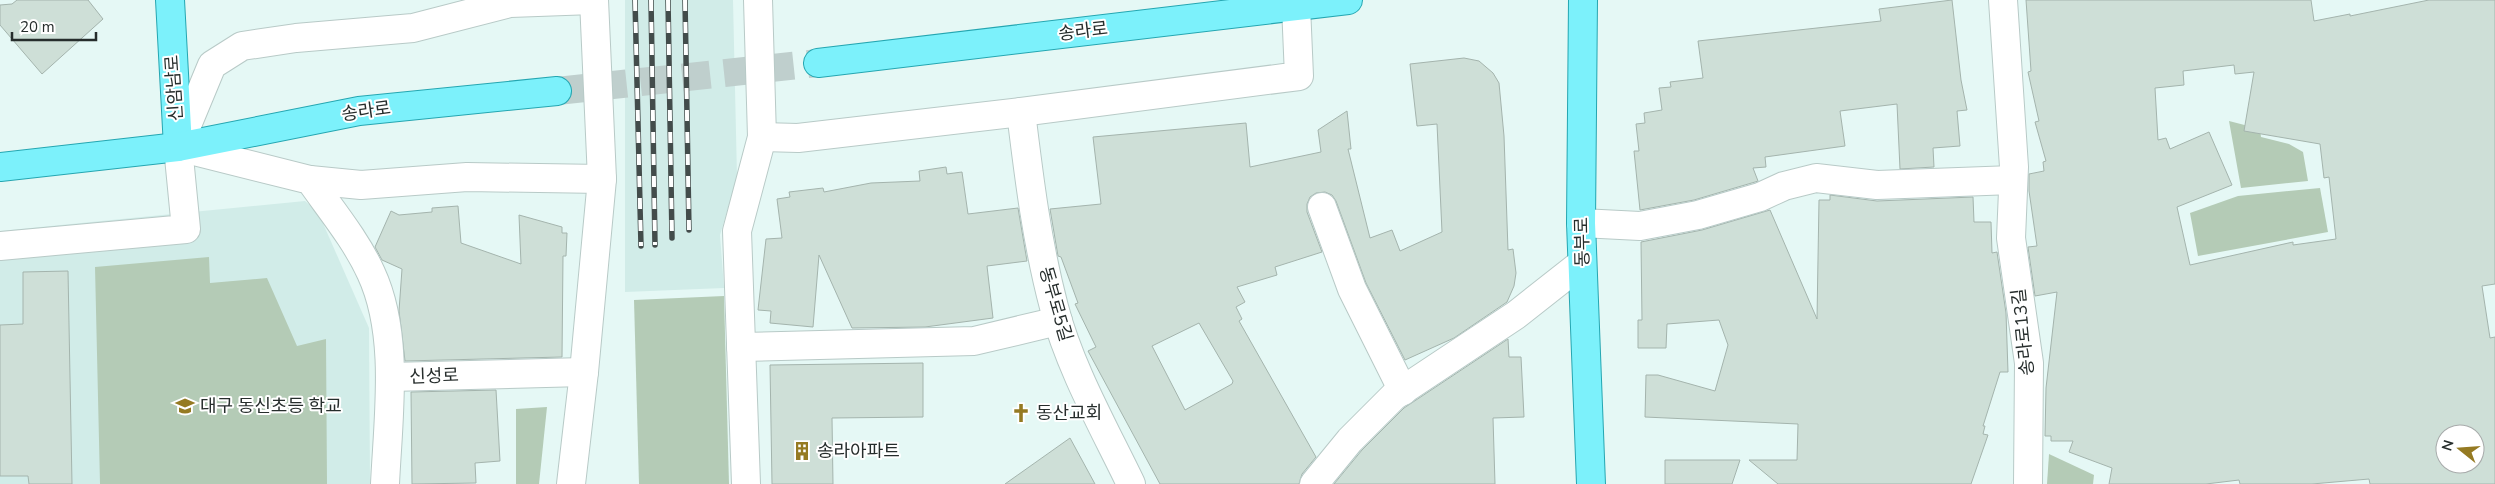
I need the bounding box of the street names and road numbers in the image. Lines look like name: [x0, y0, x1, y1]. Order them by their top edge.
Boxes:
street label: 송라로: [1057, 16, 1109, 46]
street label: 신암남로: [160, 54, 188, 122]
street label: 송라로: [340, 96, 392, 126]
street label: 동부로: [1570, 217, 1594, 267]
street label: 동부로5길: [1034, 264, 1078, 344]
street label: 송라로13길: [2006, 287, 2040, 377]
street label: 신성로: [409, 363, 459, 389]

